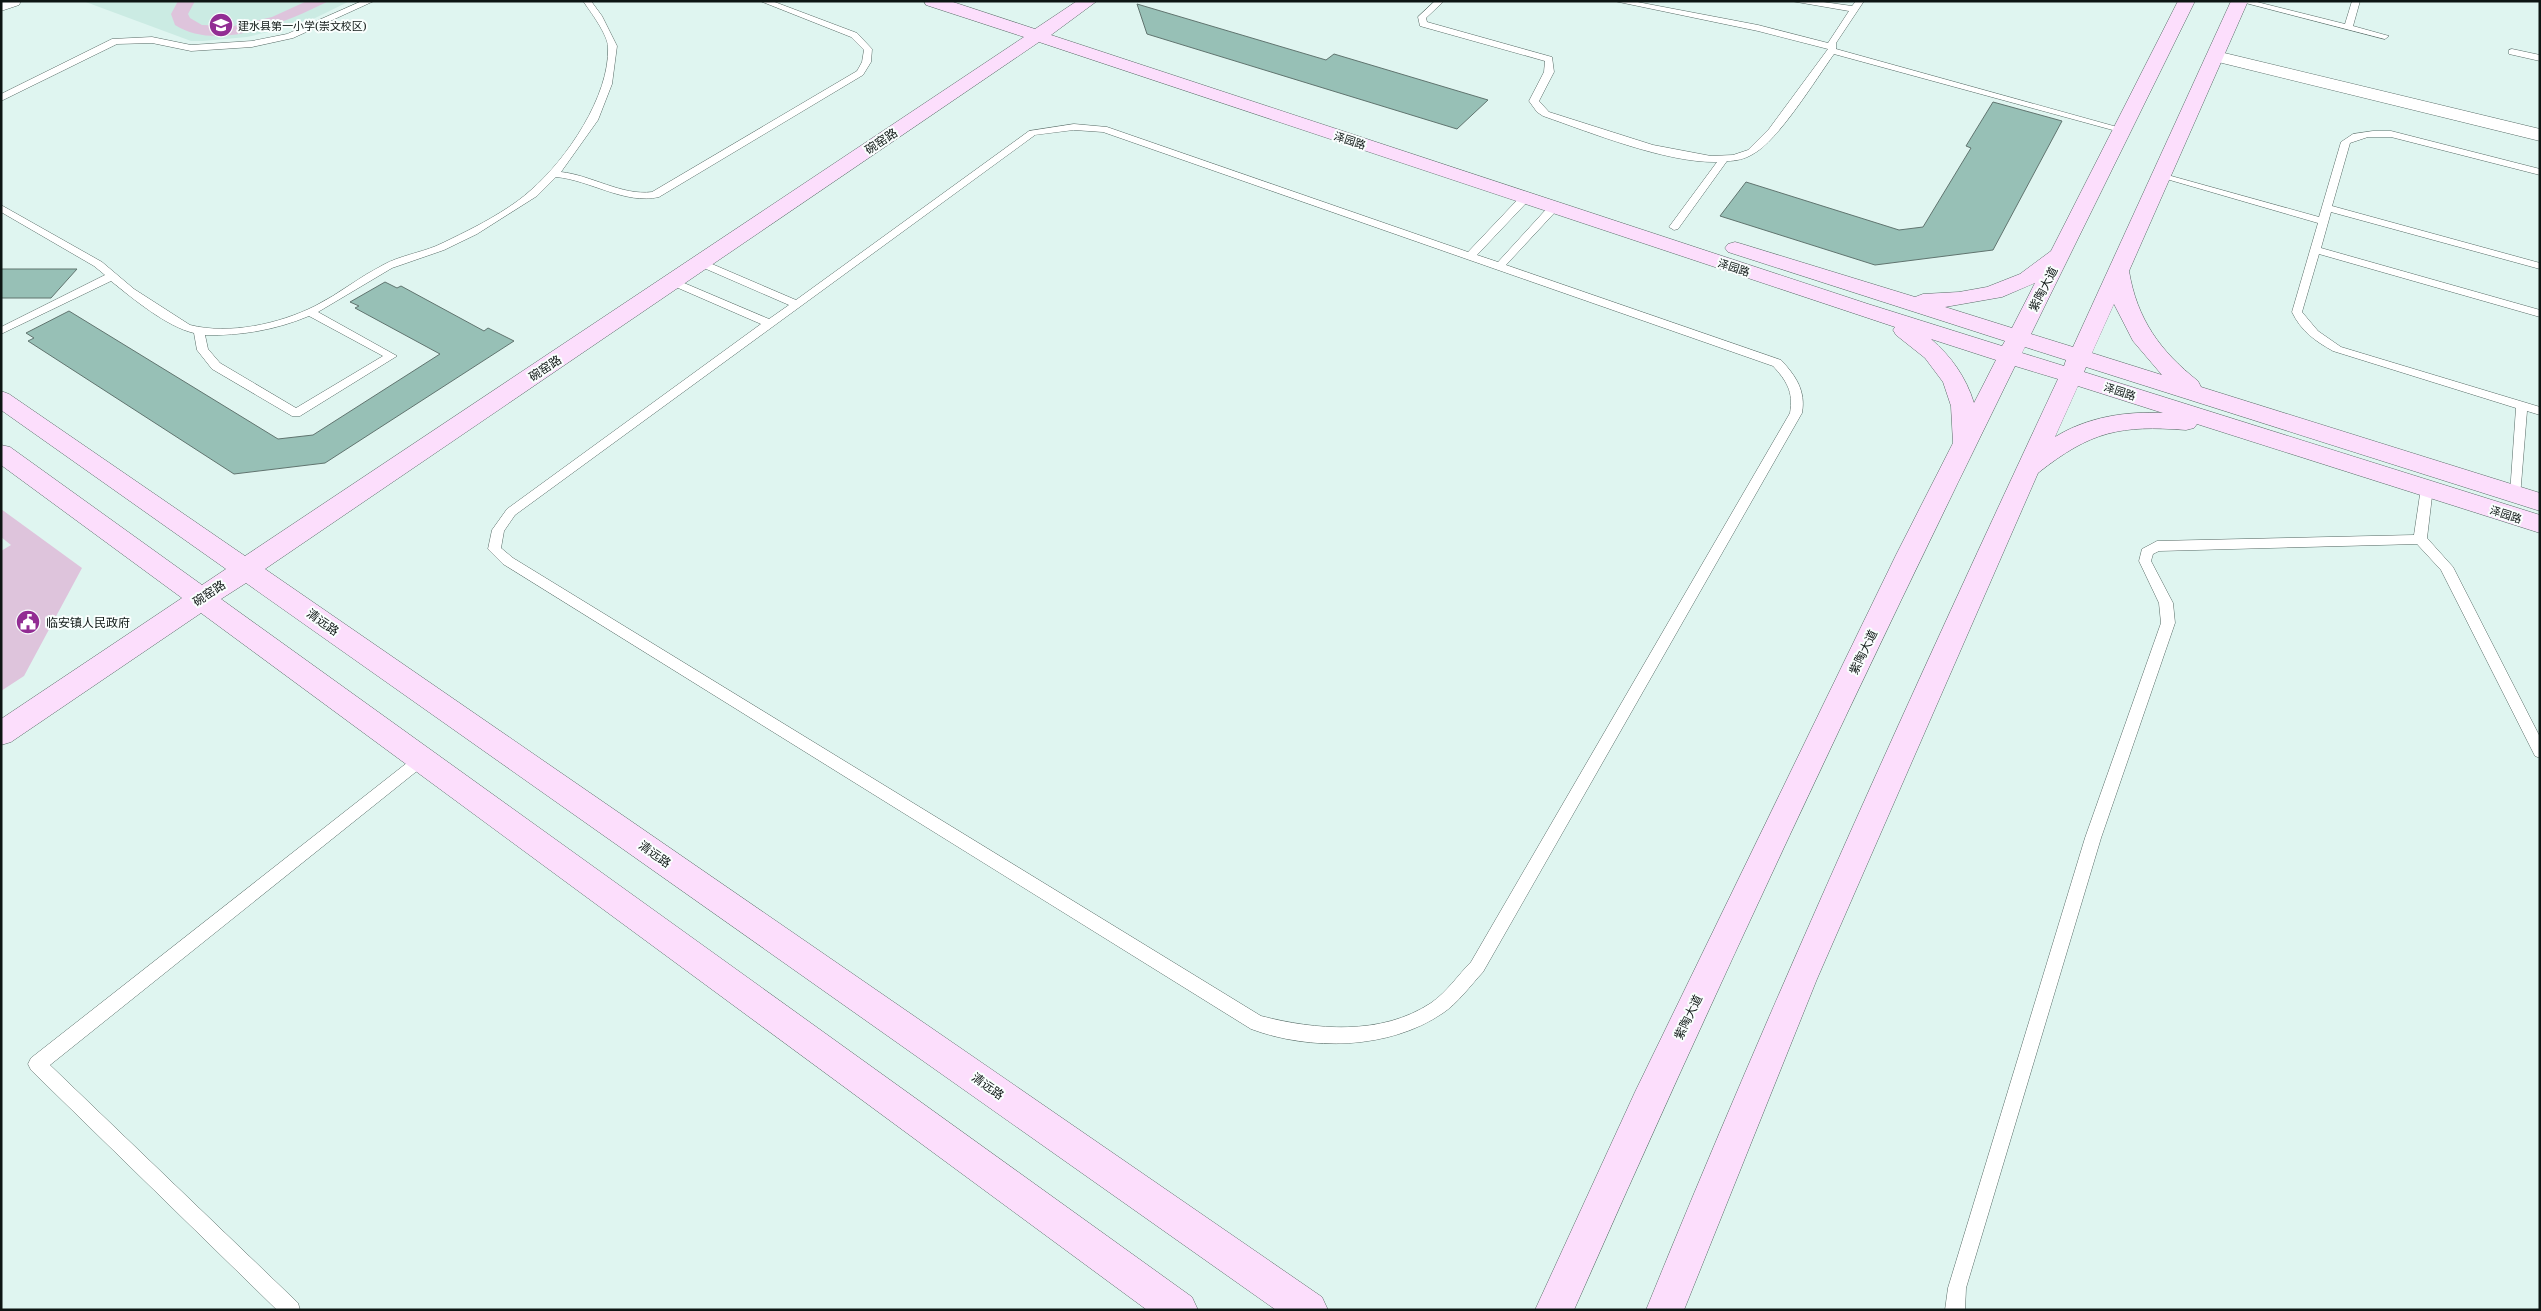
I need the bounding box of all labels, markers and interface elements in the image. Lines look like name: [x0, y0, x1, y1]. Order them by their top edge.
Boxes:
school or university icon: 建水县第一小学(崇文校区): [208, 12, 234, 38]
place label: 建水县第一小学(崇文校区): [238, 18, 367, 33]
street label: 碗窑路: [861, 124, 901, 158]
street label: 泽园路: [1332, 128, 1368, 152]
street label: 泽园路: [1716, 255, 1752, 279]
street label: 紫陶大道: [2025, 264, 2061, 314]
street label: 碗窑路: [525, 351, 565, 385]
street label: 泽园路: [2102, 379, 2138, 403]
street label: 泽园路: [2488, 502, 2524, 526]
street label: 碗窑路: [189, 576, 229, 610]
street label: 清远路: [303, 605, 343, 639]
public building icon: 临安镇人民政府: [15, 609, 41, 635]
place label: 临安镇人民政府: [46, 614, 130, 631]
street label: 紫陶大道: [1845, 627, 1881, 677]
street label: 清远路: [635, 837, 675, 871]
street label: 紫陶大道: [1670, 992, 1706, 1042]
street label: 清远路: [968, 1069, 1008, 1103]

